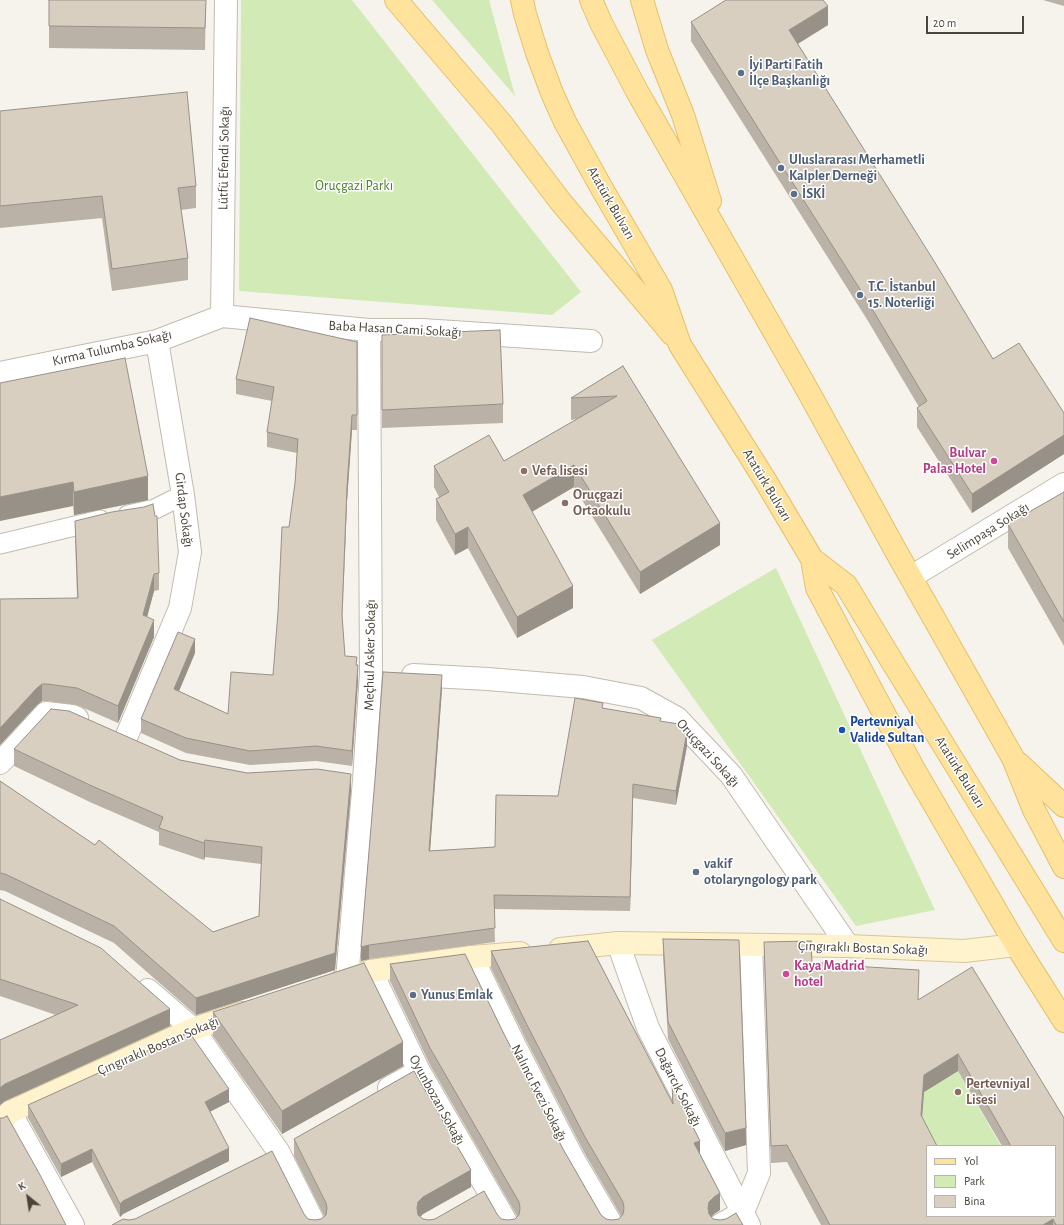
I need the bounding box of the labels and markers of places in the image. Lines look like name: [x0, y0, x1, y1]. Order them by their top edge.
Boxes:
place label: İyi Parti Fatih İlçe Başkanlığı: [749, 57, 830, 90]
marker: İyi Parti Fatih İlçe Başkanlığı: [736, 68, 746, 78]
place label: Uluslararası Merhametli Kalpler Derneği: [789, 152, 925, 184]
marker: Uluslararası Merhametli Kalpler Derneği: [776, 163, 786, 173]
place label: İSKİ: [802, 186, 825, 202]
marker: İSKİ: [789, 189, 799, 199]
place label: T.C. İstanbul 15. Noterliği: [868, 279, 936, 312]
marker: T.C. İstanbul 15. Noterliği: [855, 290, 865, 300]
place label: Bulvar Palas Hotel: [923, 445, 986, 478]
marker: Bulvar Palas Hotel: [989, 456, 999, 466]
place label: Vefa lisesi: [532, 463, 588, 479]
marker: Vefa lisesi: [519, 466, 529, 476]
place label: Oruçgazi Ortaokulu: [573, 487, 630, 520]
marker: Oruçgazi Ortaokulu: [560, 498, 570, 508]
place label: Pertevniyal Valide Sultan: [850, 714, 924, 746]
marker: Pertevniyal Valide Sultan: [837, 725, 847, 735]
place label: vakif otolaryngology park: [704, 856, 817, 888]
marker: vakif otolaryngology park: [691, 867, 701, 877]
place label: Kaya Madrid hotel: [794, 958, 865, 990]
marker: Kaya Madrid hotel: [781, 969, 791, 979]
place label: Yunus Emlak: [421, 987, 493, 1003]
marker: Yunus Emlak: [408, 990, 418, 1000]
place label: Pertevniyal Lisesi: [966, 1076, 1030, 1108]
marker: Pertevniyal Lisesi: [953, 1087, 963, 1097]

